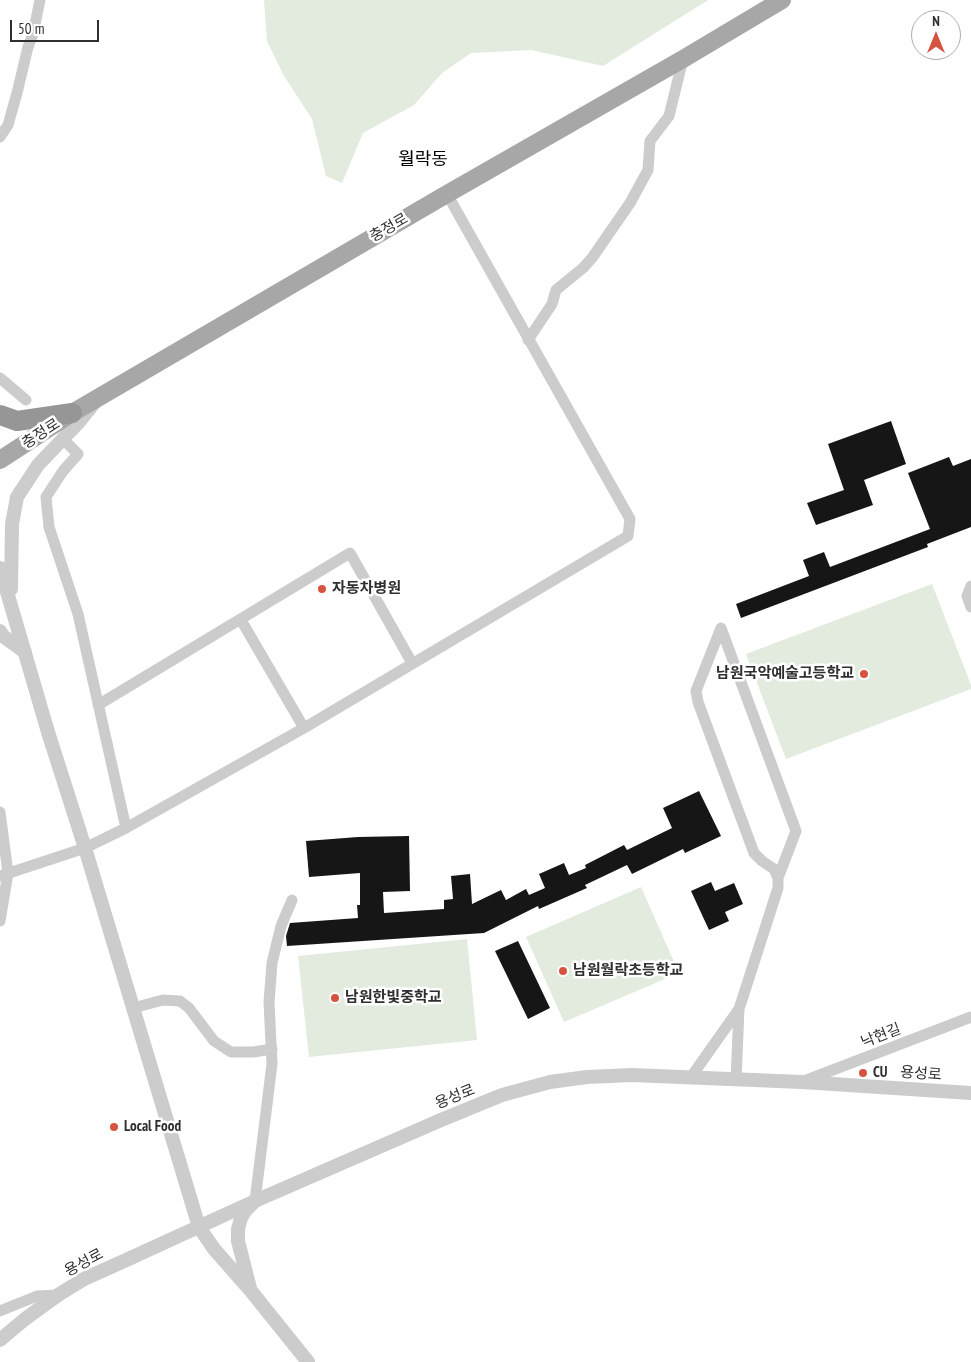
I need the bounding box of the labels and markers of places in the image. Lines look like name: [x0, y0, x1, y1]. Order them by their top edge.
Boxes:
place label: 자동차병원: [332, 580, 401, 598]
marker: 자동차병원: [316, 583, 328, 595]
place label: 남원국악예술고등학교: [716, 665, 854, 683]
marker: 남원국악예술고등학교: [858, 668, 870, 680]
place label: 남원월락초등학교: [573, 962, 683, 980]
marker: 남원월락초등학교: [557, 965, 569, 977]
place label: 남원한빛중학교: [345, 989, 442, 1007]
marker: 남원한빛중학교: [329, 992, 341, 1004]
place label: CU: [873, 1064, 888, 1082]
marker: CU: [857, 1067, 869, 1079]
place label: Local Food: [124, 1118, 181, 1136]
marker: Local Food: [108, 1121, 120, 1133]

